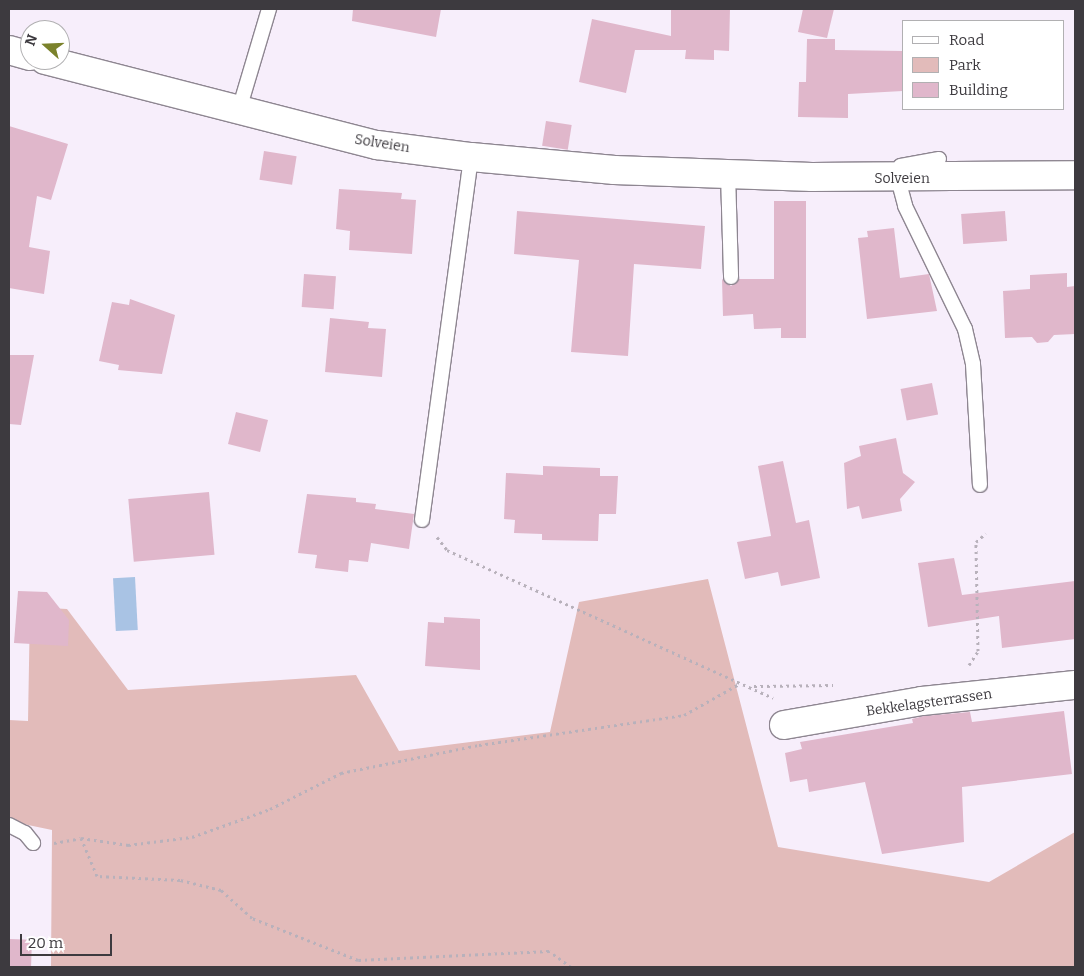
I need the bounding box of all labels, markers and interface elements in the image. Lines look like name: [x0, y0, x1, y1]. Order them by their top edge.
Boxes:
north arrow: [20, 20, 70, 70]
legend: [902, 20, 1064, 110]
text: Road: [949, 31, 984, 49]
text: N: [22, 32, 41, 48]
text: Park: [949, 56, 981, 74]
text: Building: [949, 81, 1008, 99]
street label: Solveien: [353, 131, 411, 157]
street label: Solveien: [874, 171, 930, 187]
street label: Bekkelagsterrassen: [865, 686, 993, 720]
scale bar: [22, 924, 115, 956]
text: 20 m: [28, 934, 63, 952]

